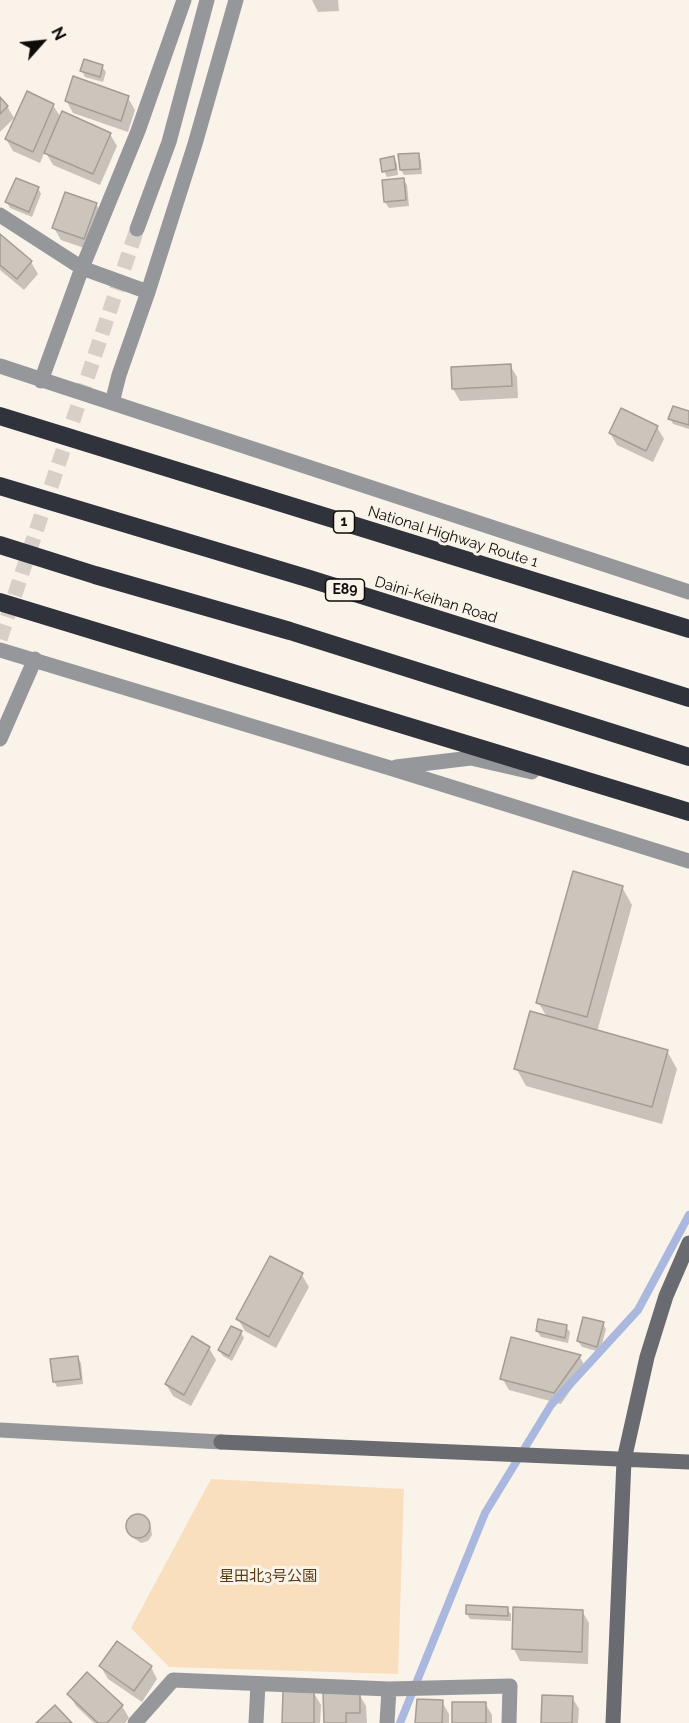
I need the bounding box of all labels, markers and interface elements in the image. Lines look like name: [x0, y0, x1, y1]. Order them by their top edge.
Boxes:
north arrow: [12, 12, 72, 72]
text: N: [47, 24, 70, 43]
street label: National Highway Route 1: [366, 503, 540, 571]
road number: 1: [334, 511, 354, 533]
street label: Daini-Keihan Road: [373, 573, 499, 627]
road number: E89: [326, 579, 364, 601]
park label: 星田北3号公園: [219, 1567, 317, 1585]

